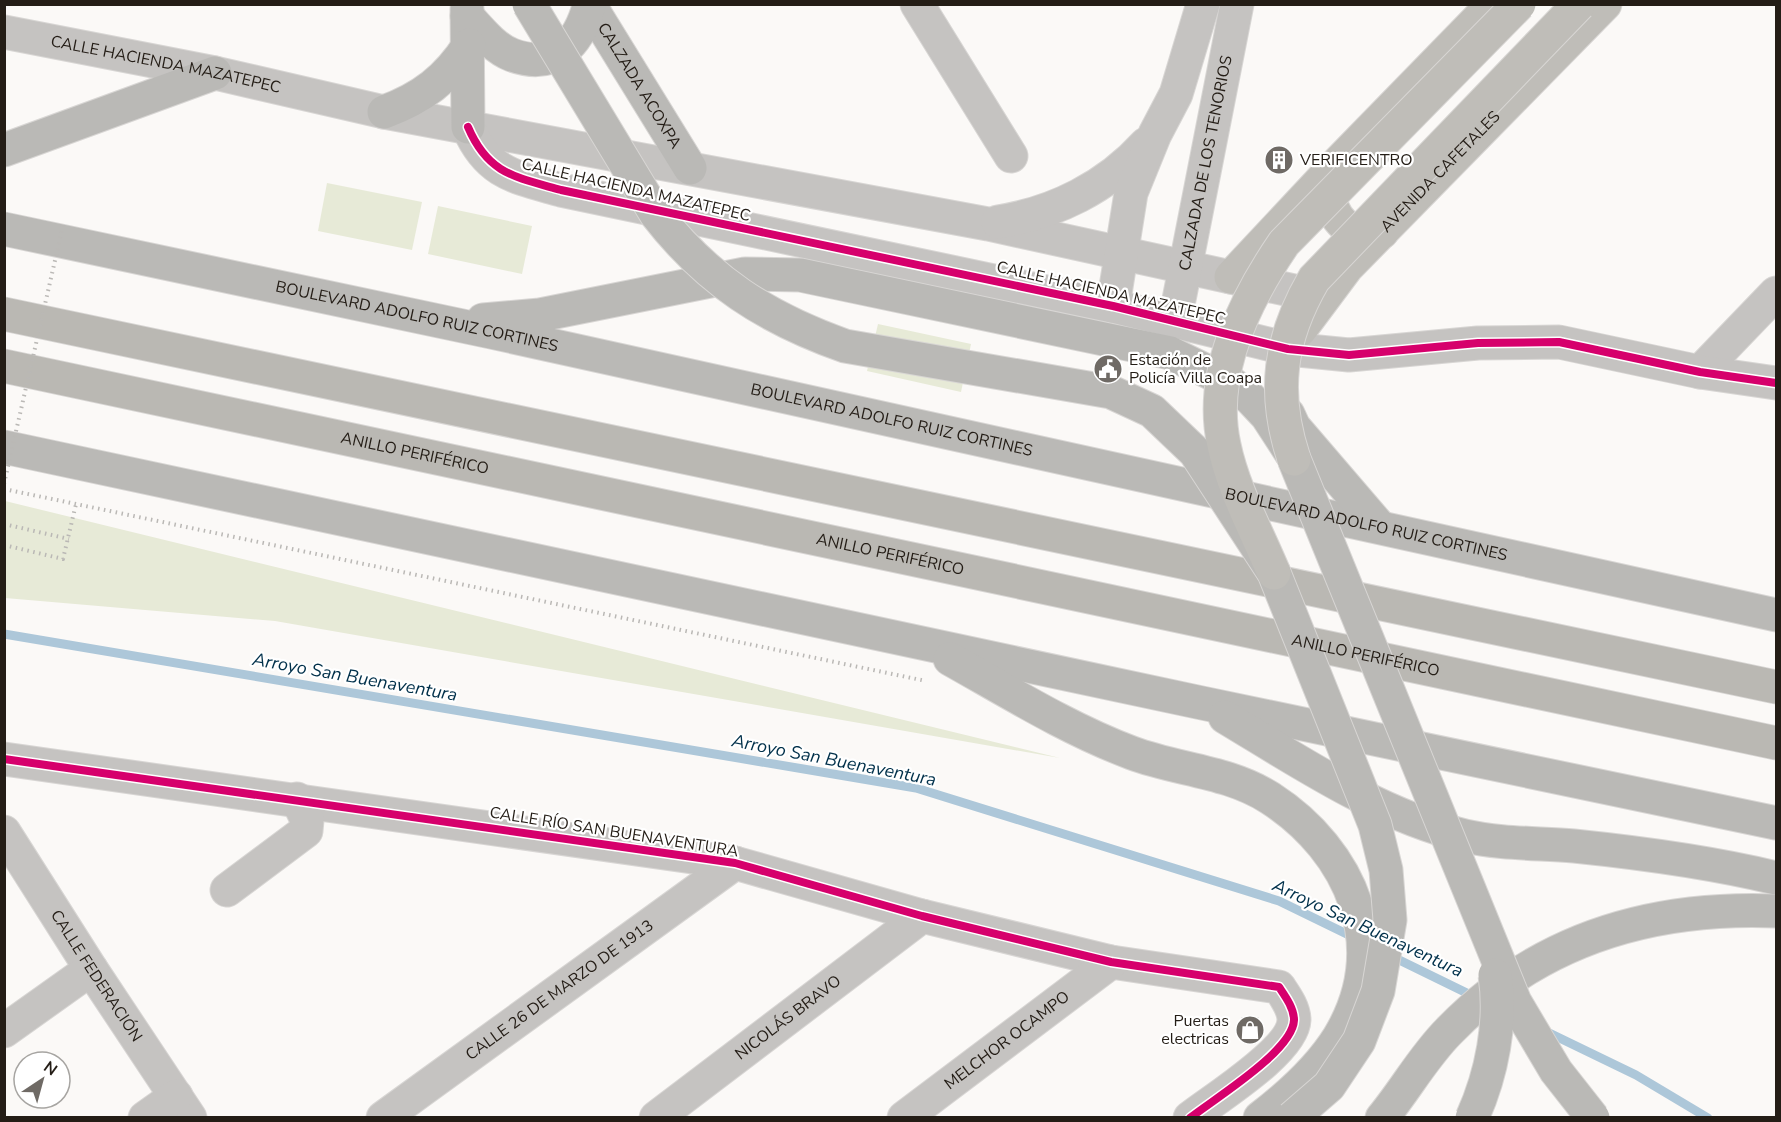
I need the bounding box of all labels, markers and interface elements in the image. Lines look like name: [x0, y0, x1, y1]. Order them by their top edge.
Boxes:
street label: CALZADA ACOXPA: [592, 19, 687, 153]
street label: CALLE HACIENDA MAZATEPEC: [49, 30, 283, 99]
street label: CALZADA DE LOS TENORIOS: [1174, 53, 1238, 273]
street label: AVENIDA CAFETALES: [1376, 106, 1505, 237]
building icon: VERIFICENTRO: [1263, 144, 1295, 176]
place label: VERIFICENTRO: [1299, 149, 1412, 171]
street label: CALLE HACIENDA MAZATEPEC: [519, 153, 753, 227]
street label: CALLE HACIENDA MAZATEPEC: [994, 256, 1228, 330]
street label: BOULEVARD ADOLFO RUIZ CORTINES: [273, 276, 560, 358]
place label: Estación de Policía Villa Coapa: [1129, 349, 1262, 389]
public building icon: Estación de Policía Villa Coapa: [1092, 353, 1124, 385]
street label: BOULEVARD ADOLFO RUIZ CORTINES: [748, 378, 1035, 462]
street label: ANILLO PERIFÉRICO: [339, 427, 491, 480]
street label: BOULEVARD ADOLFO RUIZ CORTINES: [1223, 483, 1510, 567]
street label: ANILLO PERIFÉRICO: [814, 528, 966, 581]
street label: ANILLO PERIFÉRICO: [1289, 629, 1442, 682]
water label: Arroyo San Buenaventura: [250, 647, 459, 707]
water label: Arroyo San Buenaventura: [729, 728, 938, 792]
street label: CALLE RÍO SAN BUENAVENTURA: [488, 801, 740, 863]
water label: Arroyo San Buenaventura: [1268, 873, 1467, 983]
street label: CALLE FEDERACIÓN: [45, 906, 147, 1046]
street label: CALLE 26 DE MARZO DE 1913: [461, 915, 658, 1066]
street label: NICOLÁS BRAVO: [731, 970, 846, 1065]
street label: MELCHOR OCAMPO: [940, 986, 1074, 1095]
place label: Puertas electricas: [1161, 1010, 1229, 1050]
shop icon: Puertas electricas: [1234, 1014, 1266, 1046]
north arrow: [12, 1050, 72, 1110]
text: N: [39, 1056, 62, 1081]

